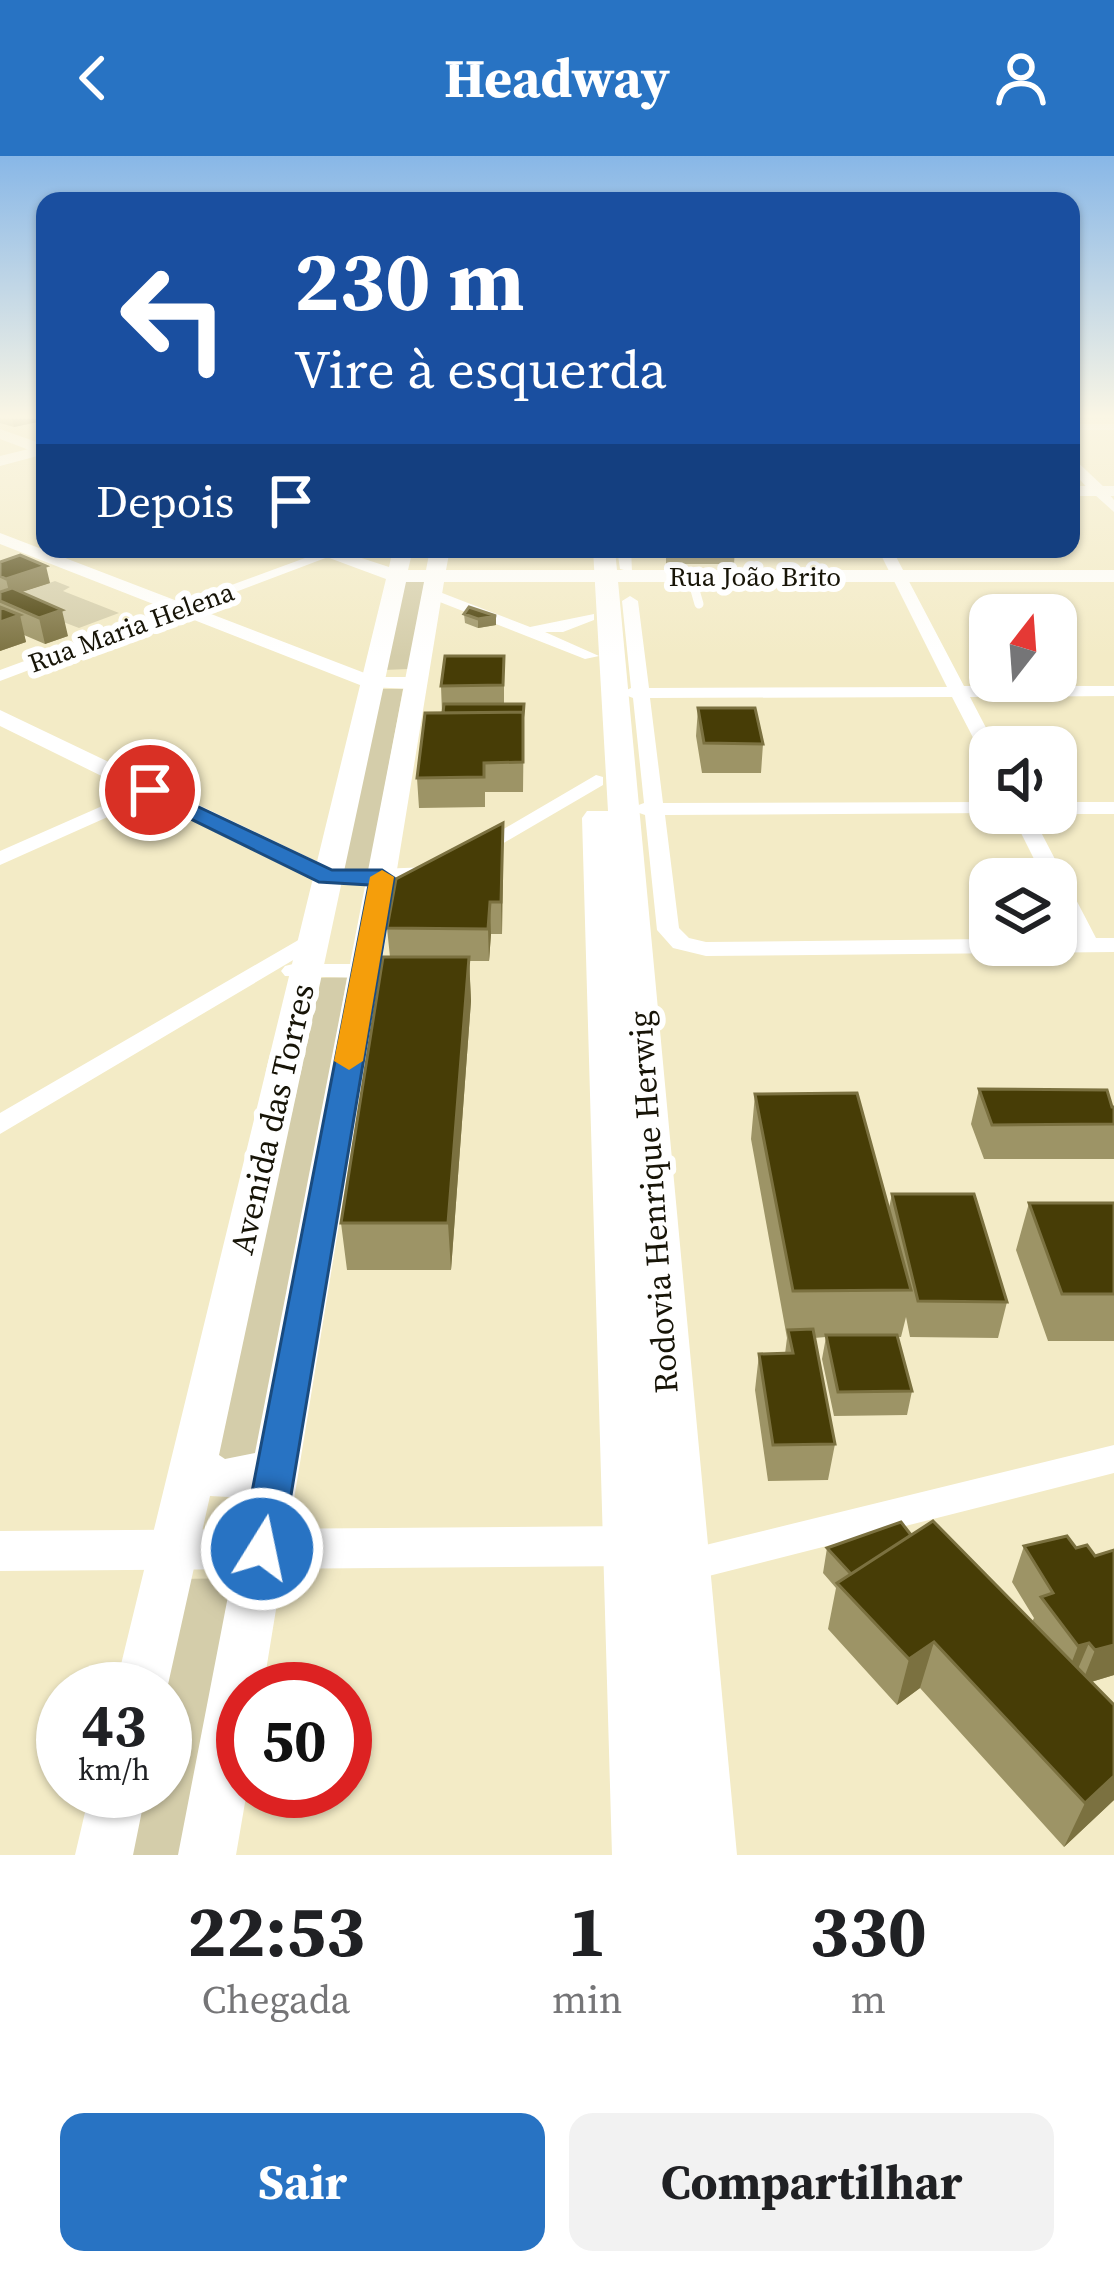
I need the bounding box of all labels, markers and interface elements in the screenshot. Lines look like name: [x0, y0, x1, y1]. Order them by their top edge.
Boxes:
text: Headway: [444, 41, 670, 115]
icon: back: [60, 45, 126, 111]
icon: person: [988, 45, 1054, 111]
text: 230 m: [294, 223, 525, 338]
icon: left: [96, 240, 252, 396]
text: Vire à esquerda: [294, 332, 667, 406]
icon: arrive: [258, 468, 324, 534]
text: Depois: [96, 470, 234, 532]
street label: Rua João Brito: [669, 558, 841, 595]
street label: Rua Maria Helena: [23, 573, 239, 681]
north arrow: [969, 594, 1077, 702]
map controls: [969, 594, 1077, 966]
button: sound: [969, 726, 1077, 834]
pin: [99, 739, 201, 841]
icon: arrive: [117, 757, 183, 823]
button: layers: [969, 858, 1077, 966]
street label: Avenida das Torres: [219, 979, 325, 1259]
street label: Rodovia Henrique Herwig: [617, 1009, 689, 1395]
position arrow: [199, 1486, 325, 1612]
speed limit sign: 50: [216, 1662, 372, 1818]
text: 43: [81, 1684, 147, 1766]
text: km/h: [78, 1749, 150, 1790]
text: 22:53: [187, 1881, 365, 1980]
text: 1: [568, 1881, 607, 1980]
text: 330: [810, 1881, 927, 1980]
text: Chegada: [202, 1973, 350, 2026]
text: min: [552, 1973, 623, 2026]
text: m: [851, 1973, 886, 2026]
button: Sair: [60, 2113, 545, 2251]
button: Compartilhar: [569, 2113, 1054, 2251]

